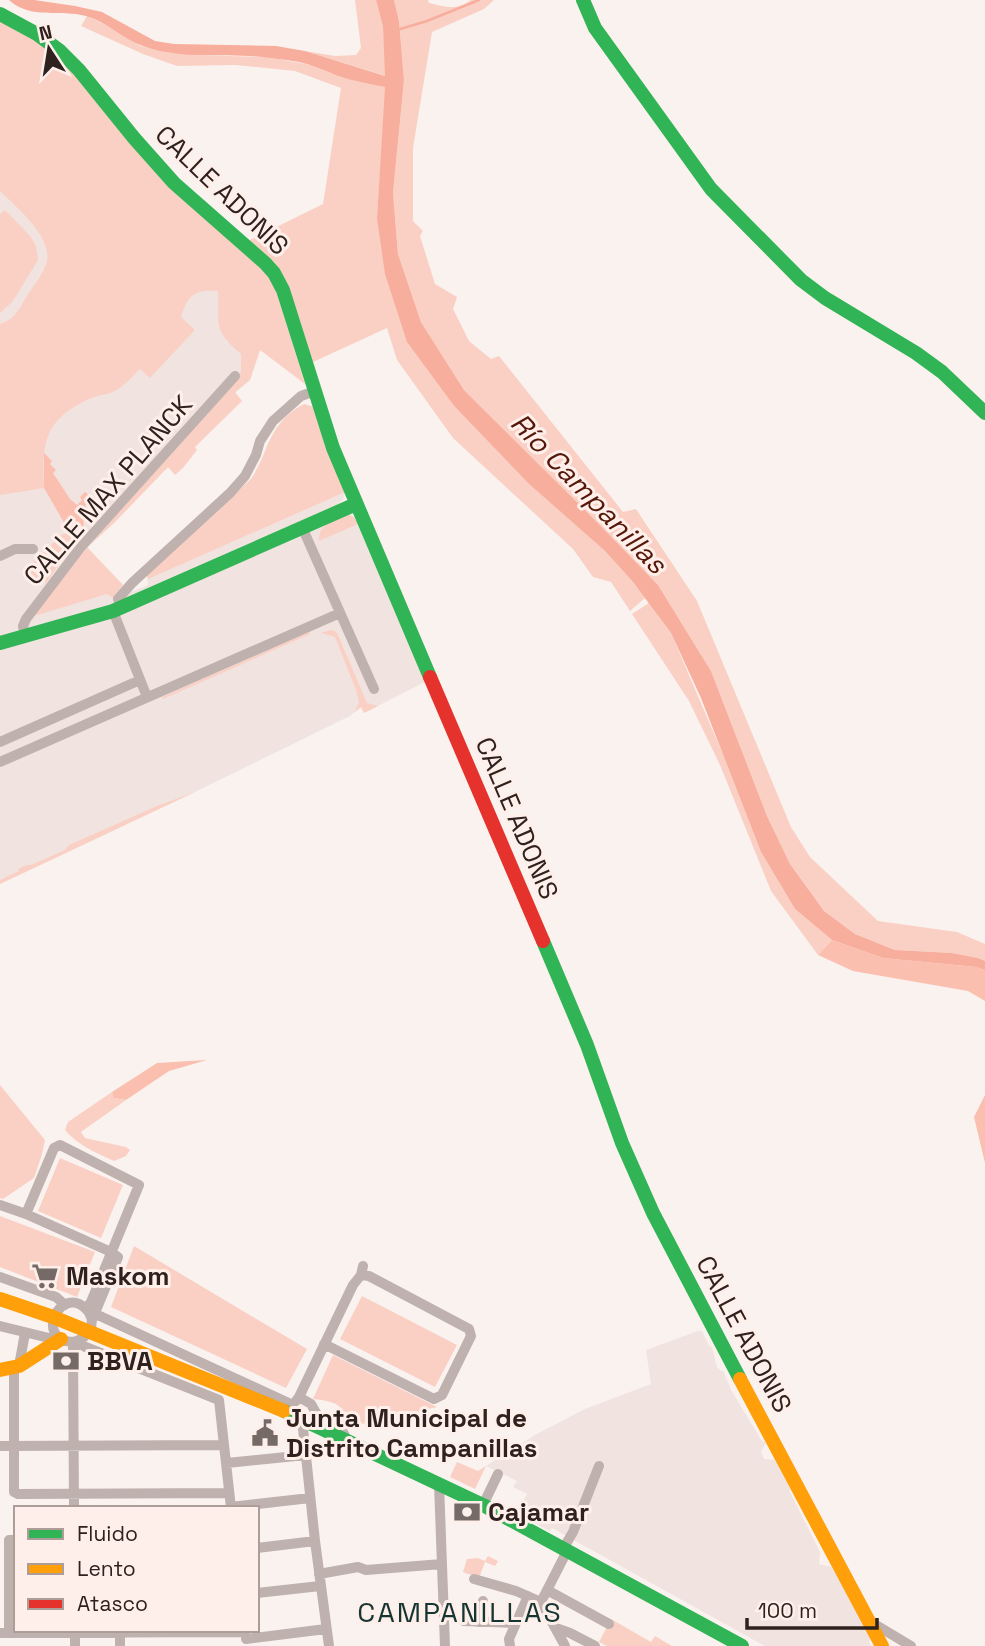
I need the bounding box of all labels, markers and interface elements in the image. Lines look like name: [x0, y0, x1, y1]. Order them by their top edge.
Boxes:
north arrow: [14, 14, 84, 84]
text: N: [37, 19, 54, 46]
street label: CALLE ADONIS: [148, 118, 296, 262]
street label: CALLE MAX PLANCK: [16, 388, 200, 592]
water label: Río Campanillas: [503, 405, 676, 582]
street label: CALLE ADONIS: [468, 732, 566, 904]
street label: CALLE ADONIS: [688, 1250, 800, 1418]
place label: Maskom: [66, 1259, 169, 1293]
supermarket icon: Maskom: [30, 1261, 60, 1291]
place label: BBVA: [87, 1344, 153, 1378]
bank icon: BBVA: [51, 1346, 81, 1376]
place label: Junta Municipal de Distrito Campanillas: [286, 1401, 537, 1465]
public building icon: Junta Municipal de Distrito Campanillas: [250, 1418, 280, 1448]
place label: Cajamar: [488, 1495, 589, 1529]
bank icon: Cajamar: [452, 1497, 482, 1527]
legend: [14, 1506, 259, 1632]
text: Fluido: [77, 1520, 138, 1547]
text: Lento: [77, 1555, 136, 1582]
scale bar: [747, 1586, 876, 1630]
text: Atasco: [77, 1590, 148, 1617]
district label: CAMPANILLAS: [357, 1594, 563, 1630]
text: 100 m: [758, 1597, 817, 1624]

